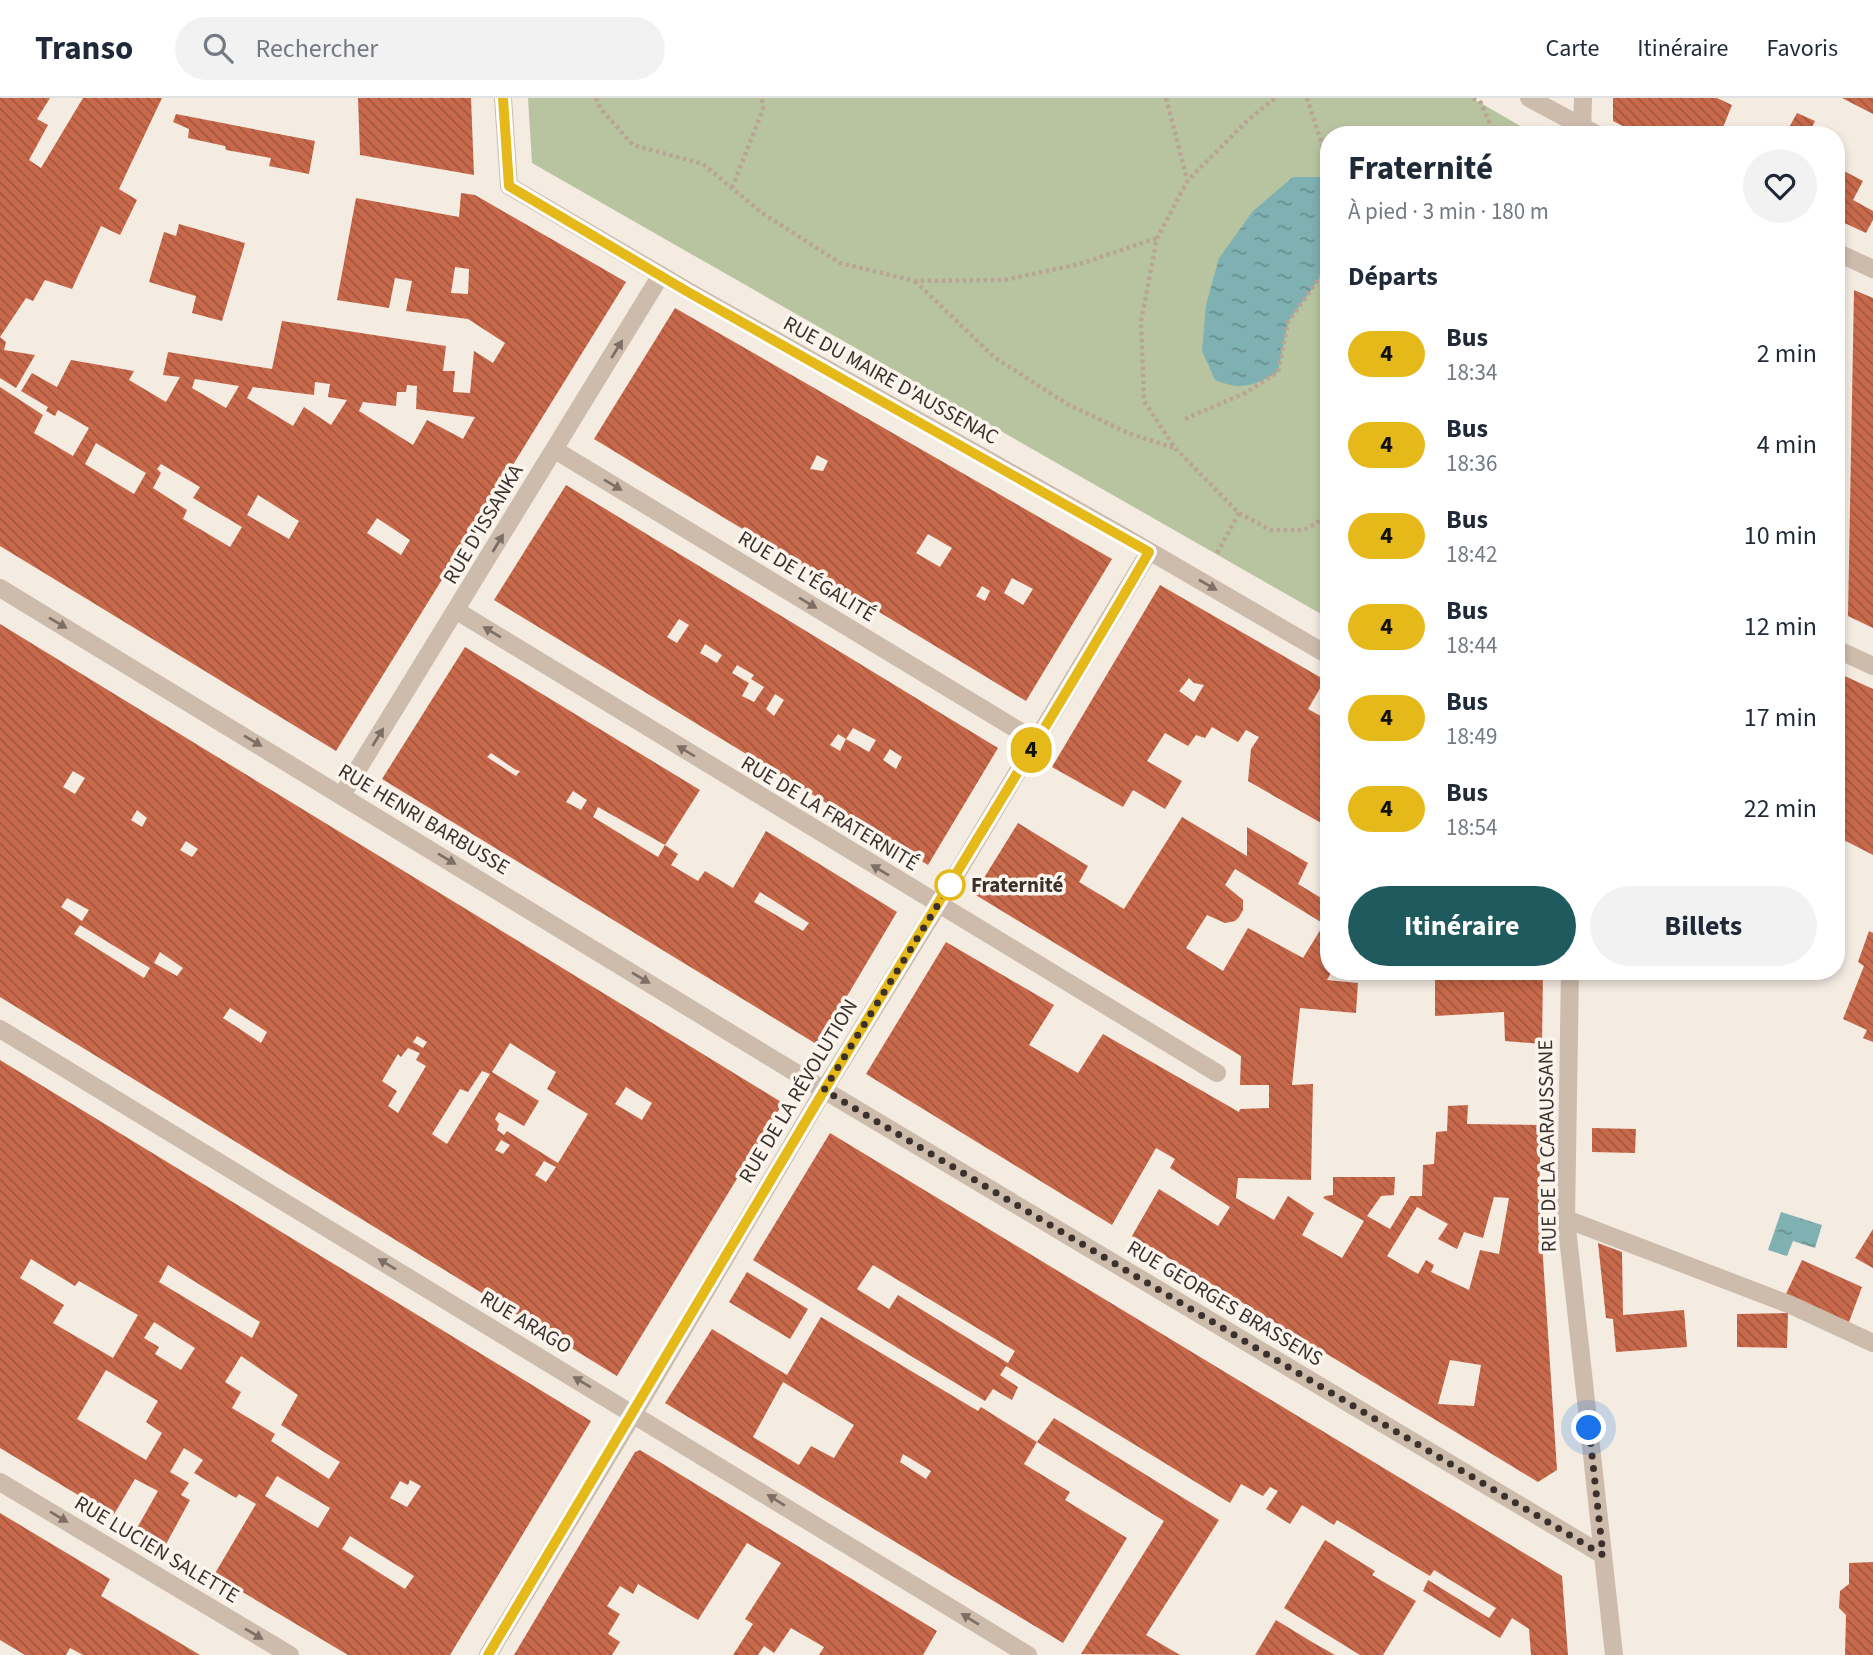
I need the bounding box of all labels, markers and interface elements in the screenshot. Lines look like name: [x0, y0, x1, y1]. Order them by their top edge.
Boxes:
search box: [175, 17, 665, 80]
text: Transo: [35, 25, 133, 72]
icon: search: [199, 29, 237, 67]
text: Rechercher: [255, 30, 378, 67]
text: Carte: [1545, 31, 1599, 66]
text: Itinéraire: [1637, 31, 1728, 66]
text: Favoris: [1766, 31, 1838, 66]
text: Fraternité: [1348, 145, 1493, 192]
button: heart: [1743, 149, 1817, 223]
text: À pied · 3 min · 180 m: [1348, 195, 1549, 228]
text: Départs: [1348, 258, 1438, 295]
street label: RUE DU MAIRE D'AUSSENAC: [778, 308, 1004, 452]
text: Bus: [1446, 319, 1488, 356]
text: 2 min: [1757, 335, 1817, 372]
text: 4: [1380, 336, 1393, 371]
one-way arrow: [610, 340, 623, 359]
text: 18:34: [1446, 356, 1497, 389]
text: Bus: [1446, 410, 1488, 447]
text: 4 min: [1757, 426, 1817, 463]
text: 4: [1380, 427, 1393, 462]
text: 18:36: [1446, 447, 1497, 480]
street label: RUE D'ISSANKA: [435, 458, 531, 590]
one-way arrow: [604, 479, 623, 492]
text: Bus: [1446, 501, 1488, 538]
text: 10 min: [1744, 517, 1817, 554]
text: 4: [1380, 518, 1393, 553]
street label: RUE DE L'ÉGALITÉ: [732, 523, 882, 629]
one-way arrow: [492, 534, 504, 553]
text: 18:42: [1446, 538, 1497, 571]
one-way arrow: [1199, 579, 1218, 591]
text: Bus: [1446, 592, 1488, 629]
one-way arrow: [798, 597, 817, 609]
text: 12 min: [1744, 608, 1817, 645]
text: 4: [1380, 609, 1393, 644]
one-way arrow: [49, 617, 68, 630]
one-way arrow: [482, 626, 501, 639]
text: 18:44: [1446, 629, 1497, 662]
text: Bus: [1446, 683, 1488, 720]
text: 17 min: [1744, 699, 1817, 736]
text: 4: [1380, 700, 1393, 735]
text: 18:49: [1446, 720, 1497, 753]
one-way arrow: [372, 727, 385, 746]
line badge: 4: [1008, 727, 1054, 773]
text: 4: [1025, 732, 1037, 767]
one-way arrow: [244, 735, 263, 747]
one-way arrow: [676, 745, 695, 757]
street label: RUE DE LA FRATERNITÉ: [735, 748, 925, 878]
street label: RUE HENRI BARBUSSE: [333, 756, 515, 882]
text: Bus: [1446, 774, 1488, 811]
text: 22 min: [1744, 790, 1817, 827]
text: 4: [1380, 791, 1393, 826]
text: 18:54: [1446, 811, 1497, 844]
one-way arrow: [438, 853, 457, 866]
one-way arrow: [870, 863, 889, 876]
marker: Fraternité: [935, 870, 965, 900]
place label: Fraternité: [971, 870, 1063, 900]
button: Itinéraire: [1348, 886, 1576, 966]
button: Billets: [1590, 886, 1817, 966]
one-way arrow: [632, 972, 651, 985]
street label: RUE DE LA RÉVOLUTION: [731, 993, 865, 1189]
street label: RUE DE LA CARAUSSANE: [1530, 1039, 1564, 1253]
street label: RUE GEORGES BRASSENS: [1121, 1233, 1329, 1373]
one-way arrow: [378, 1258, 397, 1270]
street label: RUE ARAGO: [474, 1283, 578, 1361]
one-way arrow: [572, 1375, 591, 1388]
your location: [1571, 1410, 1606, 1445]
street label: RUE LUCIEN SALETTE: [69, 1488, 245, 1610]
one-way arrow: [766, 1494, 786, 1507]
one-way arrow: [49, 1511, 68, 1524]
one-way arrow: [960, 1613, 979, 1626]
one-way arrow: [245, 1627, 264, 1640]

